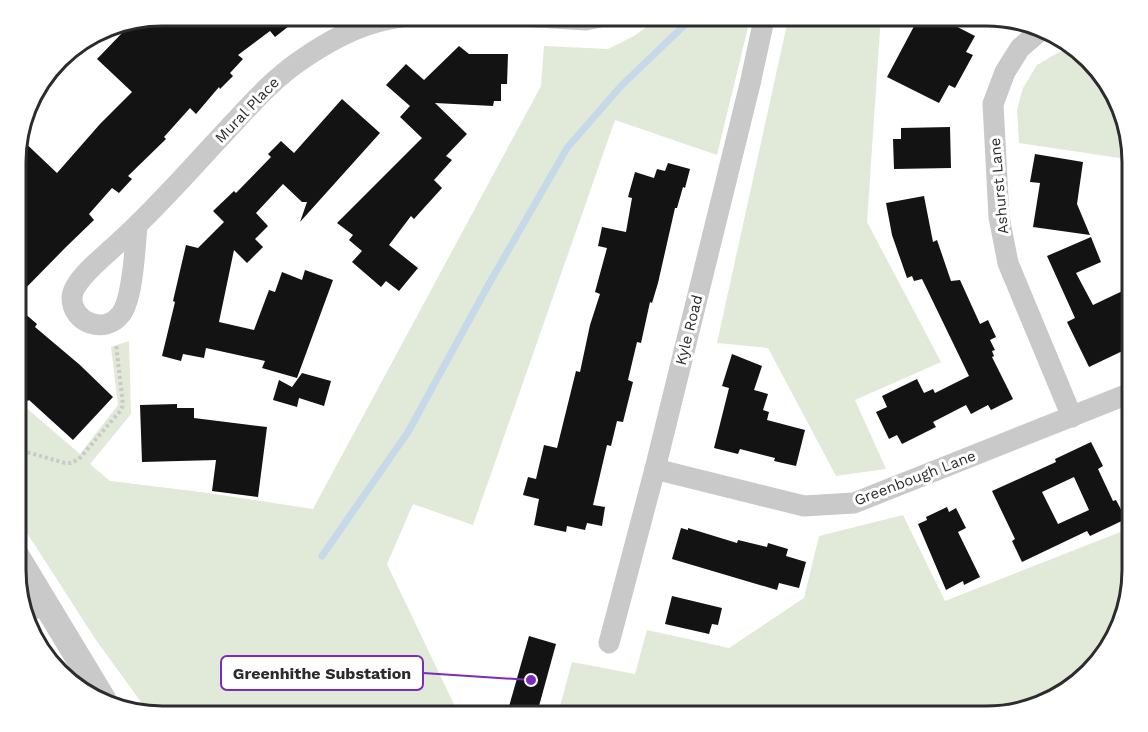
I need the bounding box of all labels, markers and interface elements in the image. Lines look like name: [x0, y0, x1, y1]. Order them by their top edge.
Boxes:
street label: Mural Place: [211, 73, 283, 147]
street label: Ashurst Lane: [986, 137, 1012, 235]
street label: Kyle Road: [672, 293, 706, 367]
street label: Greenbough Lane: [852, 447, 978, 509]
callout: Greenhithe Substation: [221, 656, 423, 690]
text: Greenhithe Substation: [233, 664, 411, 683]

